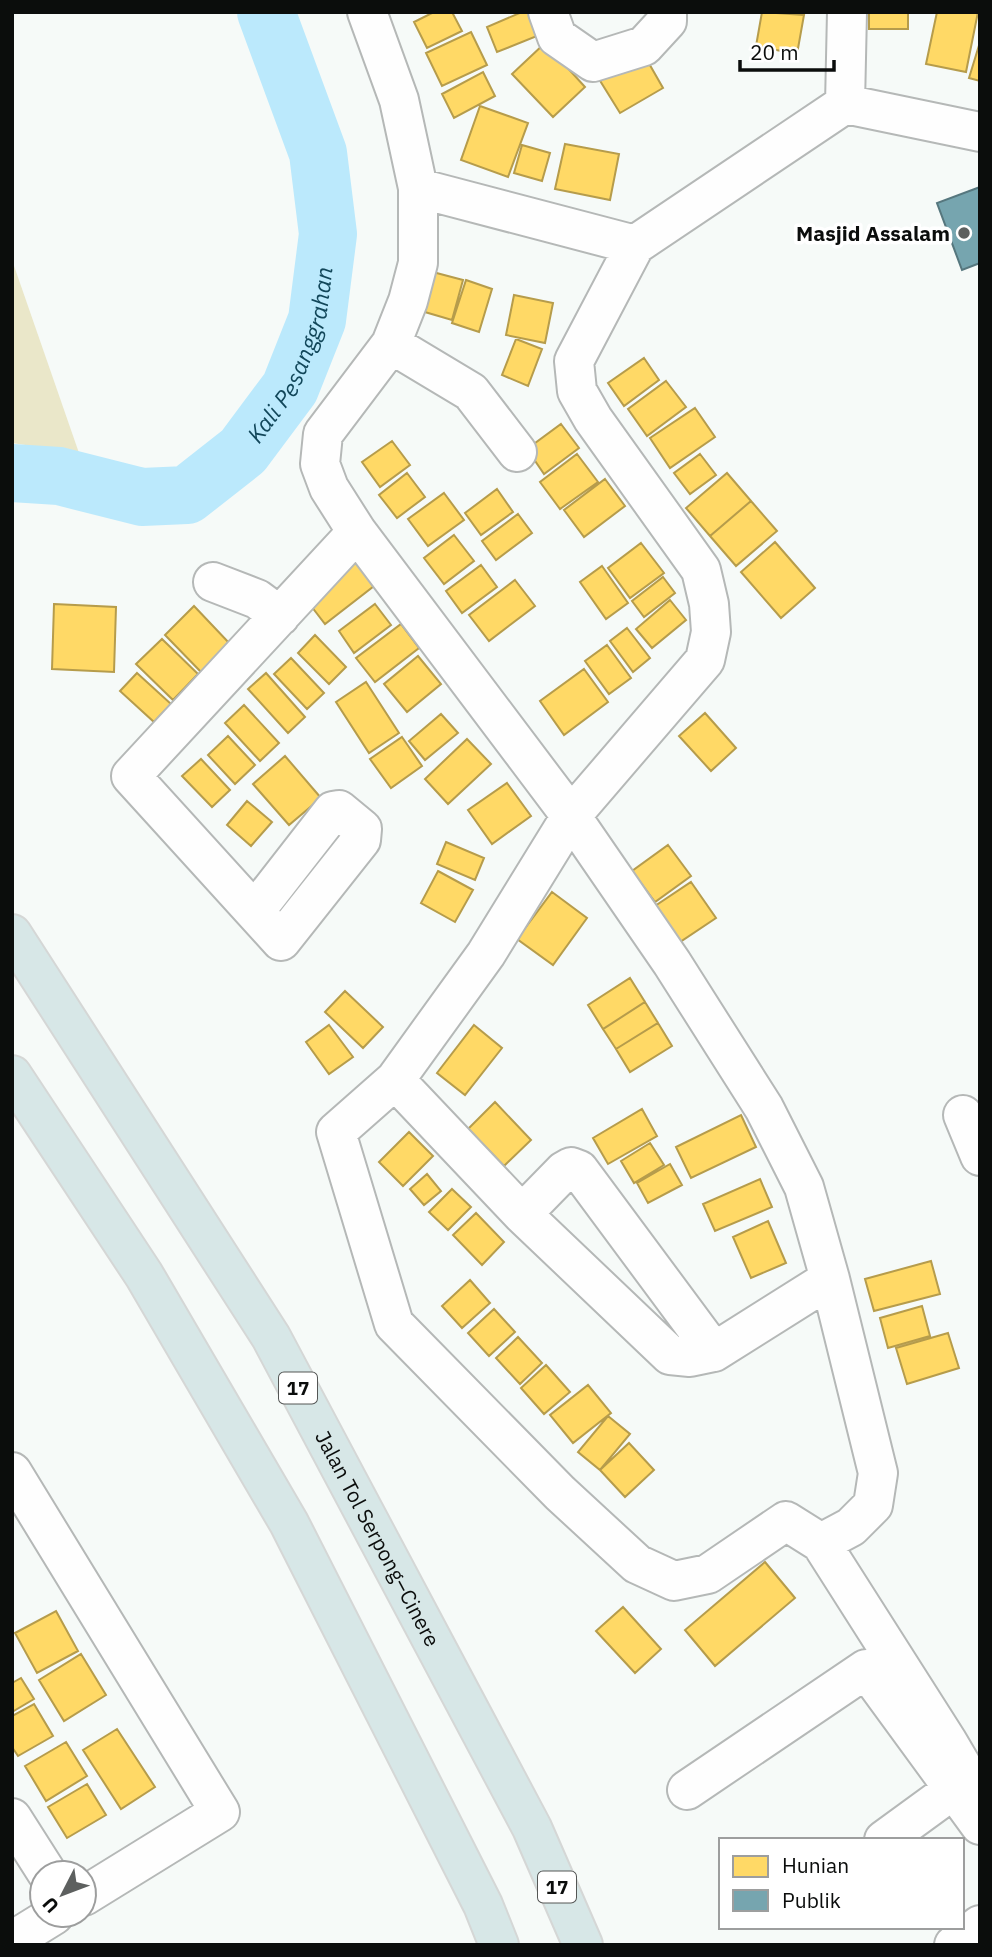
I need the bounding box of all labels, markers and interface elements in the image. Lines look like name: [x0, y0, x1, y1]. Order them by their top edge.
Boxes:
scale bar: [740, 28, 834, 72]
text: 20 m: [750, 38, 799, 66]
place label: Masjid Assalam: [796, 219, 950, 247]
marker: Masjid Assalam: [956, 225, 972, 241]
water label: Kali Pesanggrahan: [240, 265, 339, 448]
road number: 17: [279, 1372, 317, 1404]
street label: Jalan Tol Serpong–Cinere: [309, 1425, 447, 1651]
legend: [719, 1838, 964, 1929]
text: Hunian: [782, 1851, 849, 1879]
north arrow: [28, 1859, 98, 1929]
road number: 17: [538, 1871, 576, 1902]
text: Publik: [782, 1886, 841, 1914]
text: U: [37, 1892, 64, 1918]

